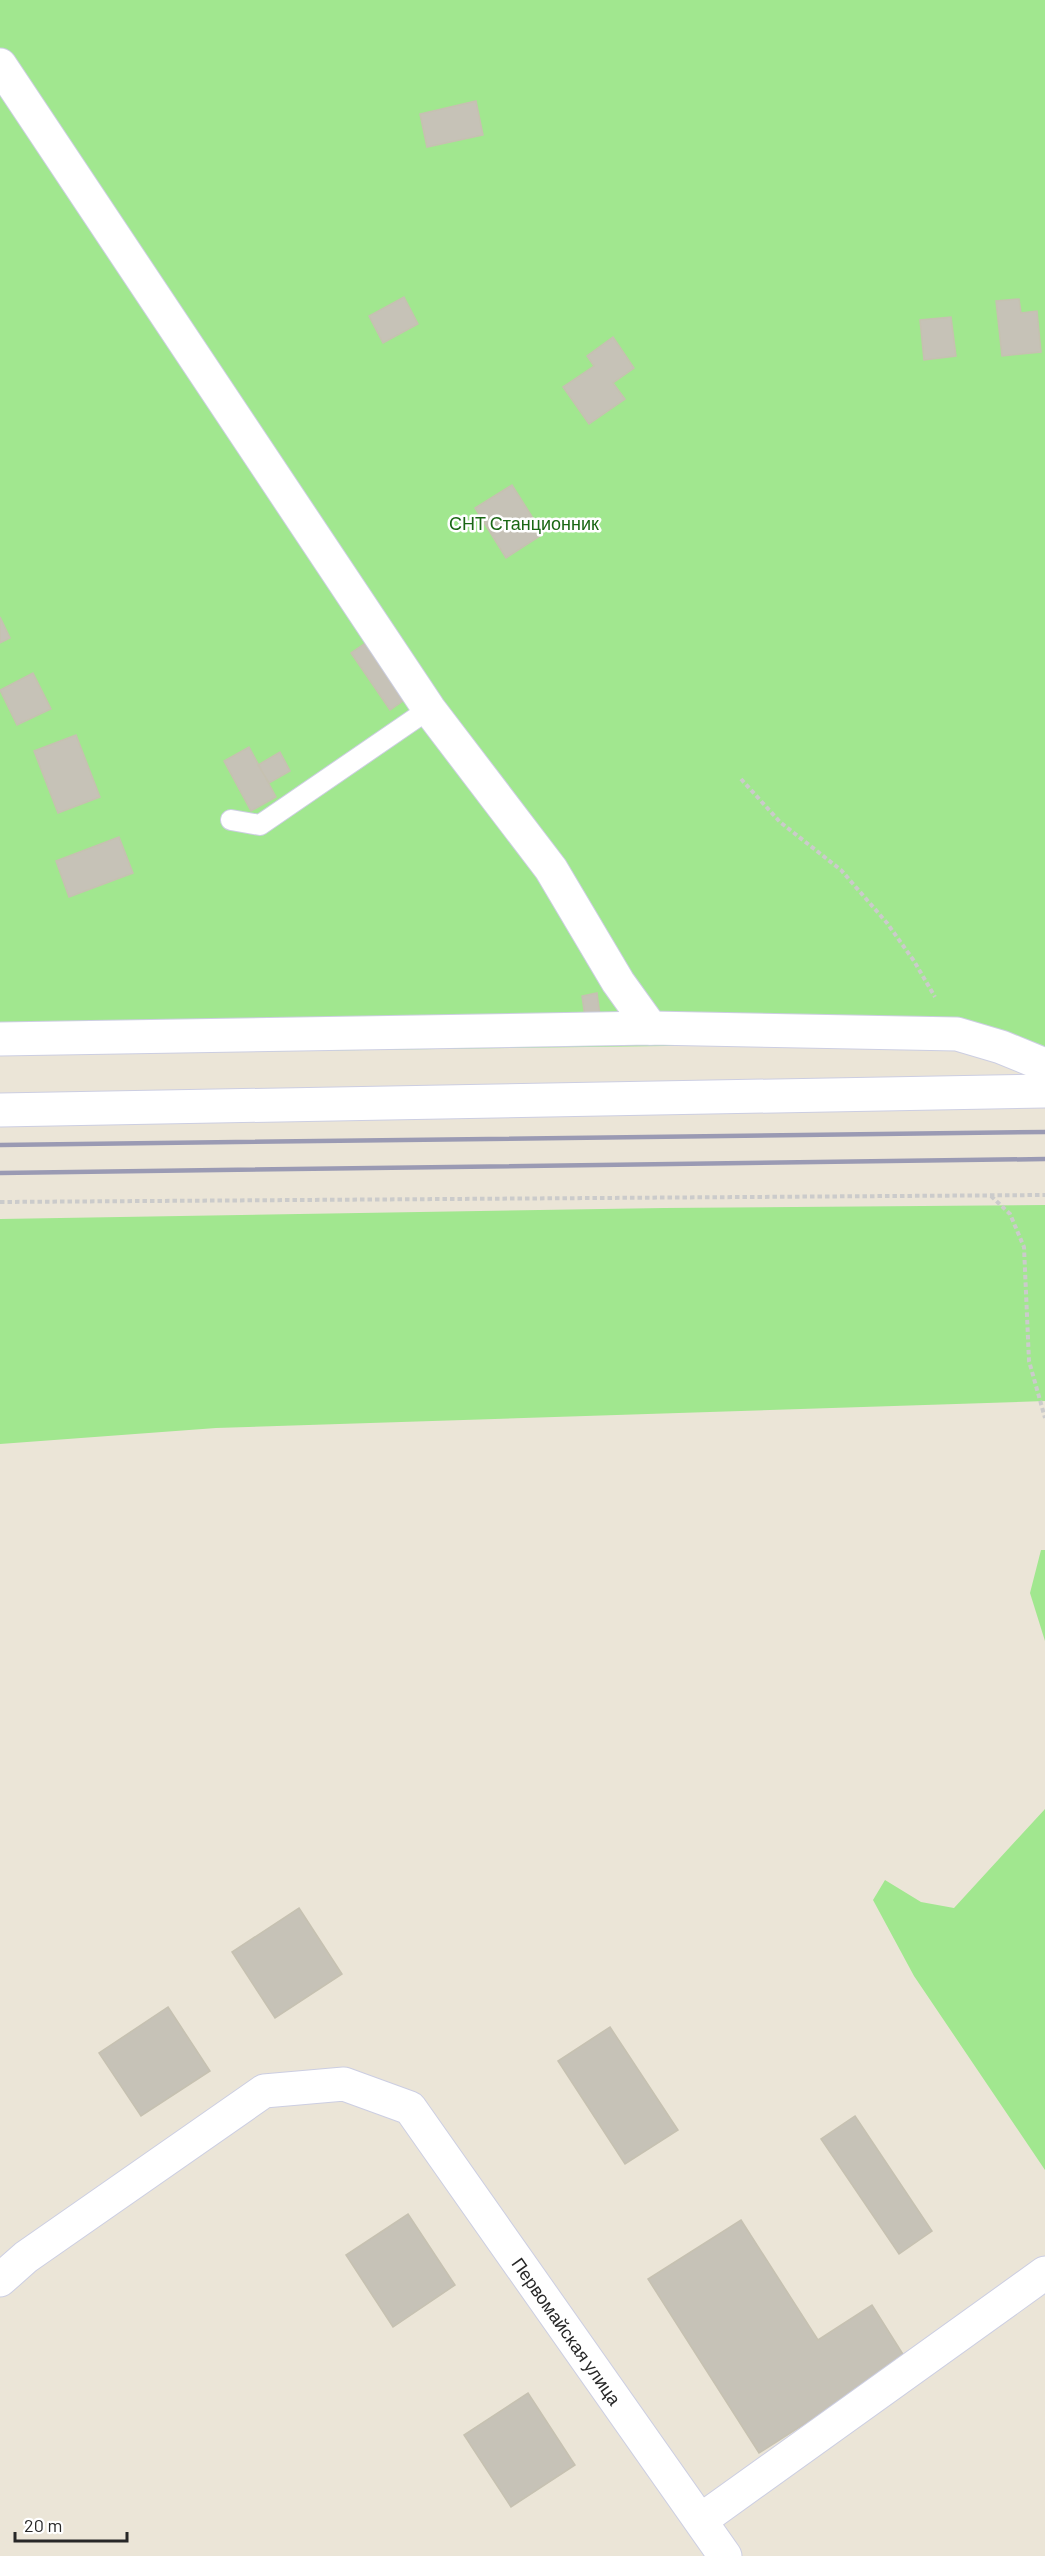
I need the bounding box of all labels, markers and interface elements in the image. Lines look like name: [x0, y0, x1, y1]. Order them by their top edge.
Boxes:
park label: СНТ Станционник: [449, 512, 599, 534]
street label: Первомайская улица: [507, 2253, 627, 2410]
scale bar: [15, 2505, 128, 2543]
text: 20 m: [24, 2514, 62, 2536]

